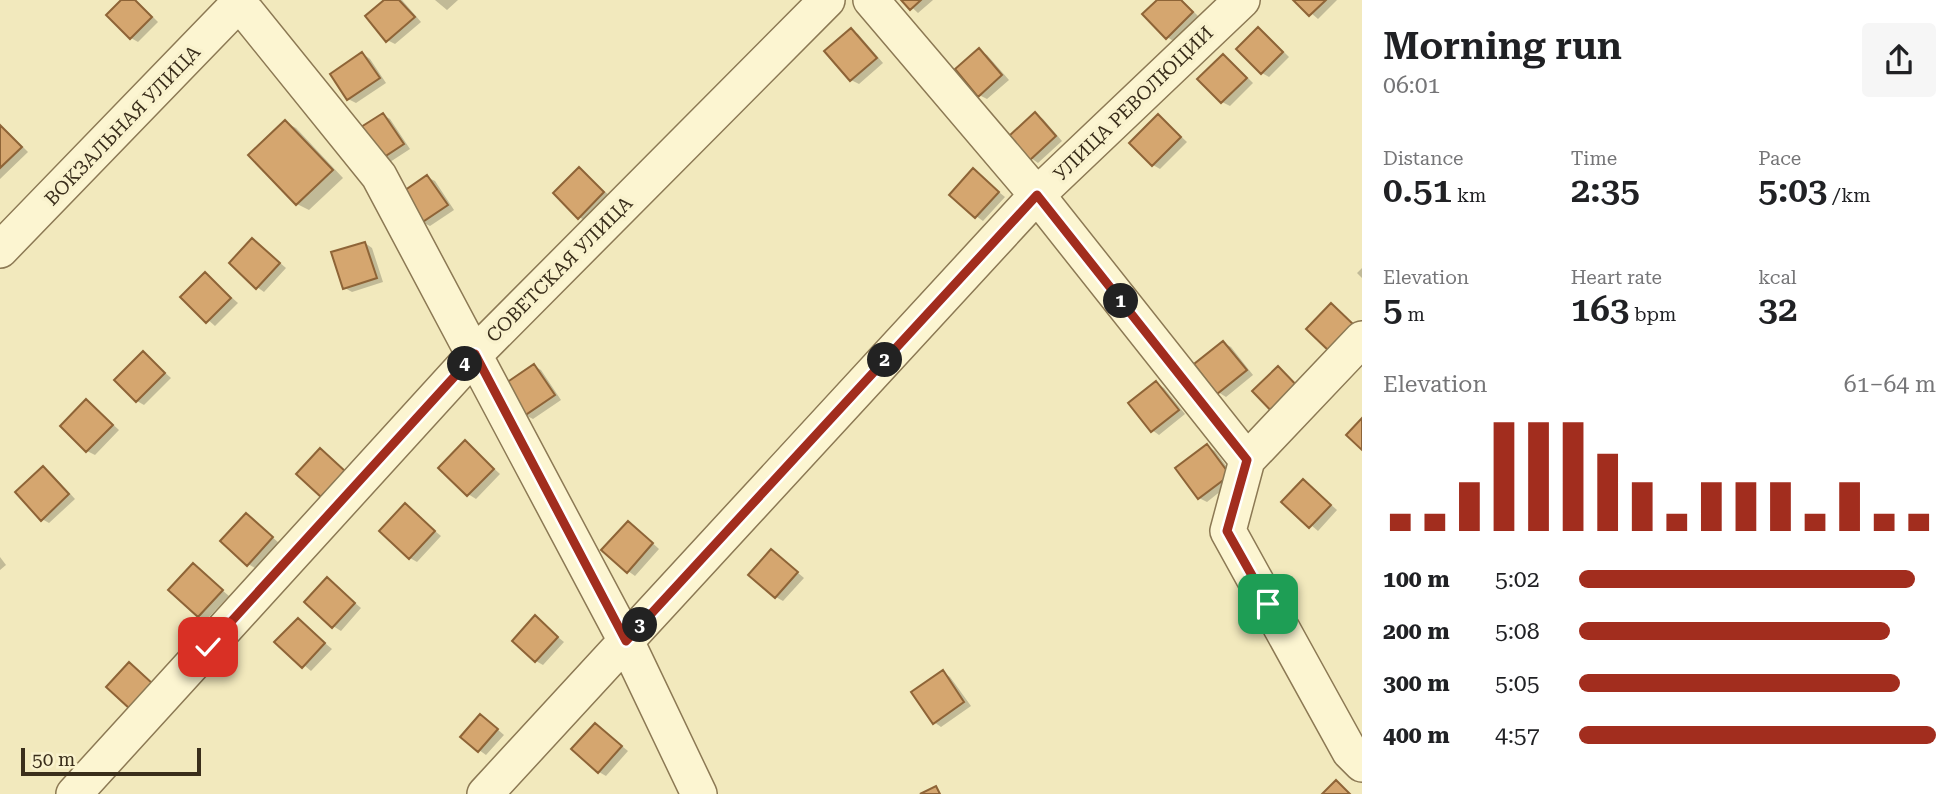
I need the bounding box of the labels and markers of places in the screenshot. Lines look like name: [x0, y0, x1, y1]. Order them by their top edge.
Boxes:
pin: 1: [1104, 284, 1138, 318]
pin: 2: [868, 342, 903, 378]
pin: 4: [448, 346, 482, 382]
pin: [1238, 574, 1298, 634]
pin: 3: [622, 608, 658, 642]
pin: [178, 617, 238, 677]

